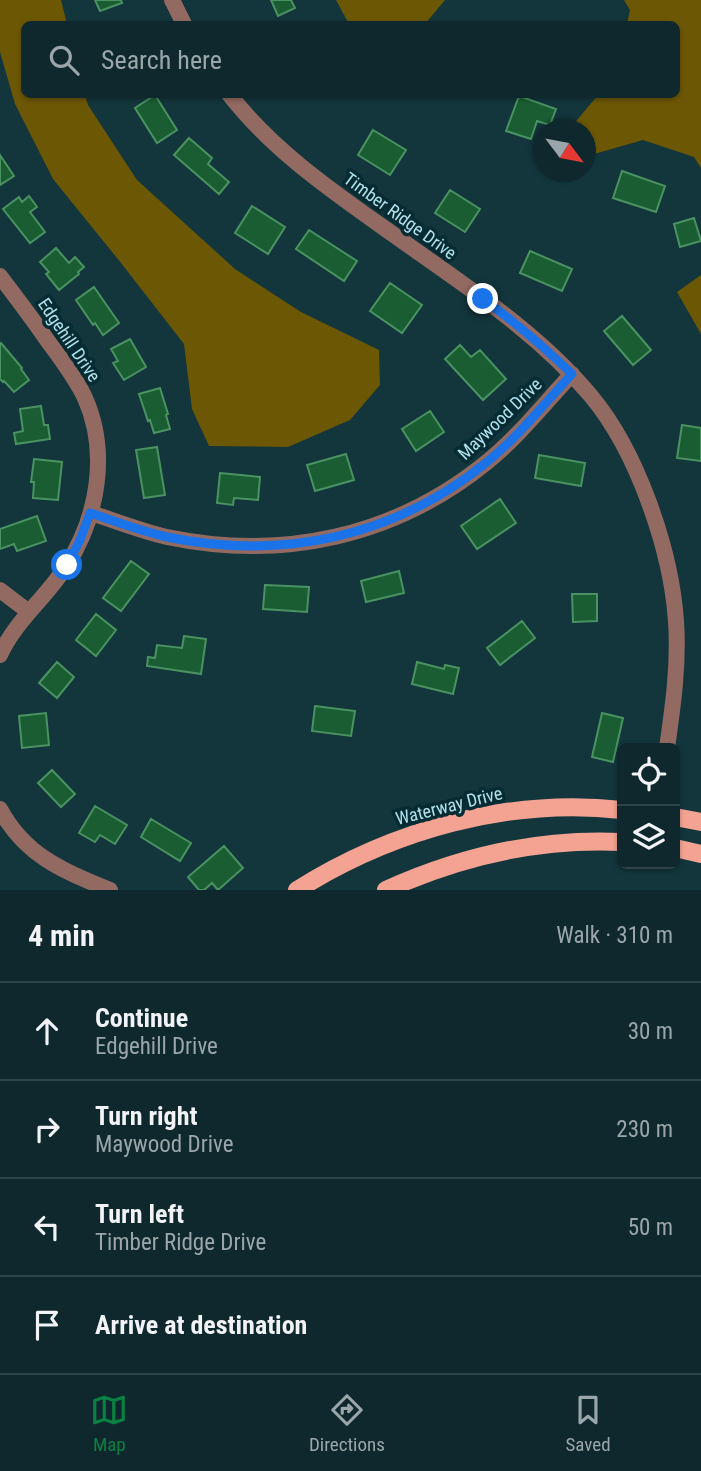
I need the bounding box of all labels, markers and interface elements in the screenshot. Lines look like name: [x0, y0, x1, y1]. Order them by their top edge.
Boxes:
search box: [21, 21, 680, 98]
icon: search: [45, 41, 83, 79]
text: Search here: [101, 45, 222, 75]
north arrow: [533, 119, 596, 182]
street label: Timber Ridge Drive: [340, 168, 461, 263]
route end: [467, 283, 498, 314]
street label: Edgehill Drive: [34, 294, 105, 385]
street label: Maywood Drive: [453, 373, 546, 464]
route start: [51, 549, 82, 580]
map controls: [617, 743, 680, 869]
button: locate: [617, 743, 680, 806]
street label: Waterway Drive: [393, 782, 504, 829]
button: layers: [617, 806, 680, 869]
text: 4 min: [28, 918, 95, 953]
text: Walk · 310 m: [556, 922, 673, 949]
text: Continue: [95, 1003, 188, 1033]
icon: ahead: [28, 1012, 66, 1050]
text: 30 m: [628, 1018, 673, 1045]
text: Edgehill Drive: [95, 1033, 218, 1060]
text: Turn right: [95, 1101, 197, 1131]
icon: right: [28, 1110, 66, 1148]
text: 230 m: [616, 1116, 673, 1143]
text: Maywood Drive: [95, 1131, 233, 1158]
text: Turn left: [95, 1199, 184, 1229]
icon: left: [28, 1208, 66, 1246]
text: 50 m: [628, 1214, 673, 1241]
text: Timber Ridge Drive: [95, 1229, 266, 1256]
icon: arrive: [28, 1306, 66, 1344]
text: Arrive at destination: [95, 1310, 307, 1340]
tab: Map: [90, 1391, 128, 1456]
tab: Directions: [309, 1391, 385, 1456]
tab: Saved: [565, 1391, 611, 1456]

